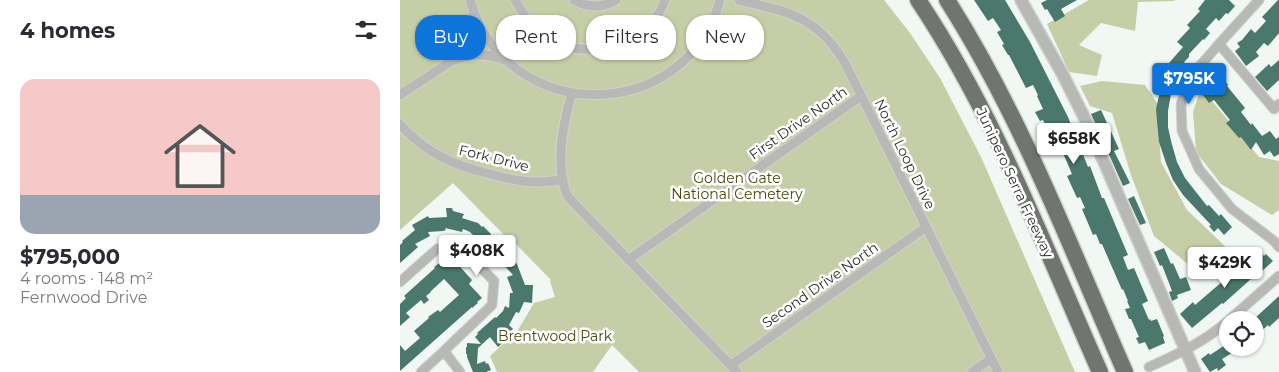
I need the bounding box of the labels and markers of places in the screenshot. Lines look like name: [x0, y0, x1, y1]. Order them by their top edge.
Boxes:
pin: $795K: [1154, 62, 1224, 105]
pin: $658K: [1039, 122, 1109, 165]
pin: $408K: [442, 234, 512, 277]
pin: $429K: [1190, 246, 1260, 289]

